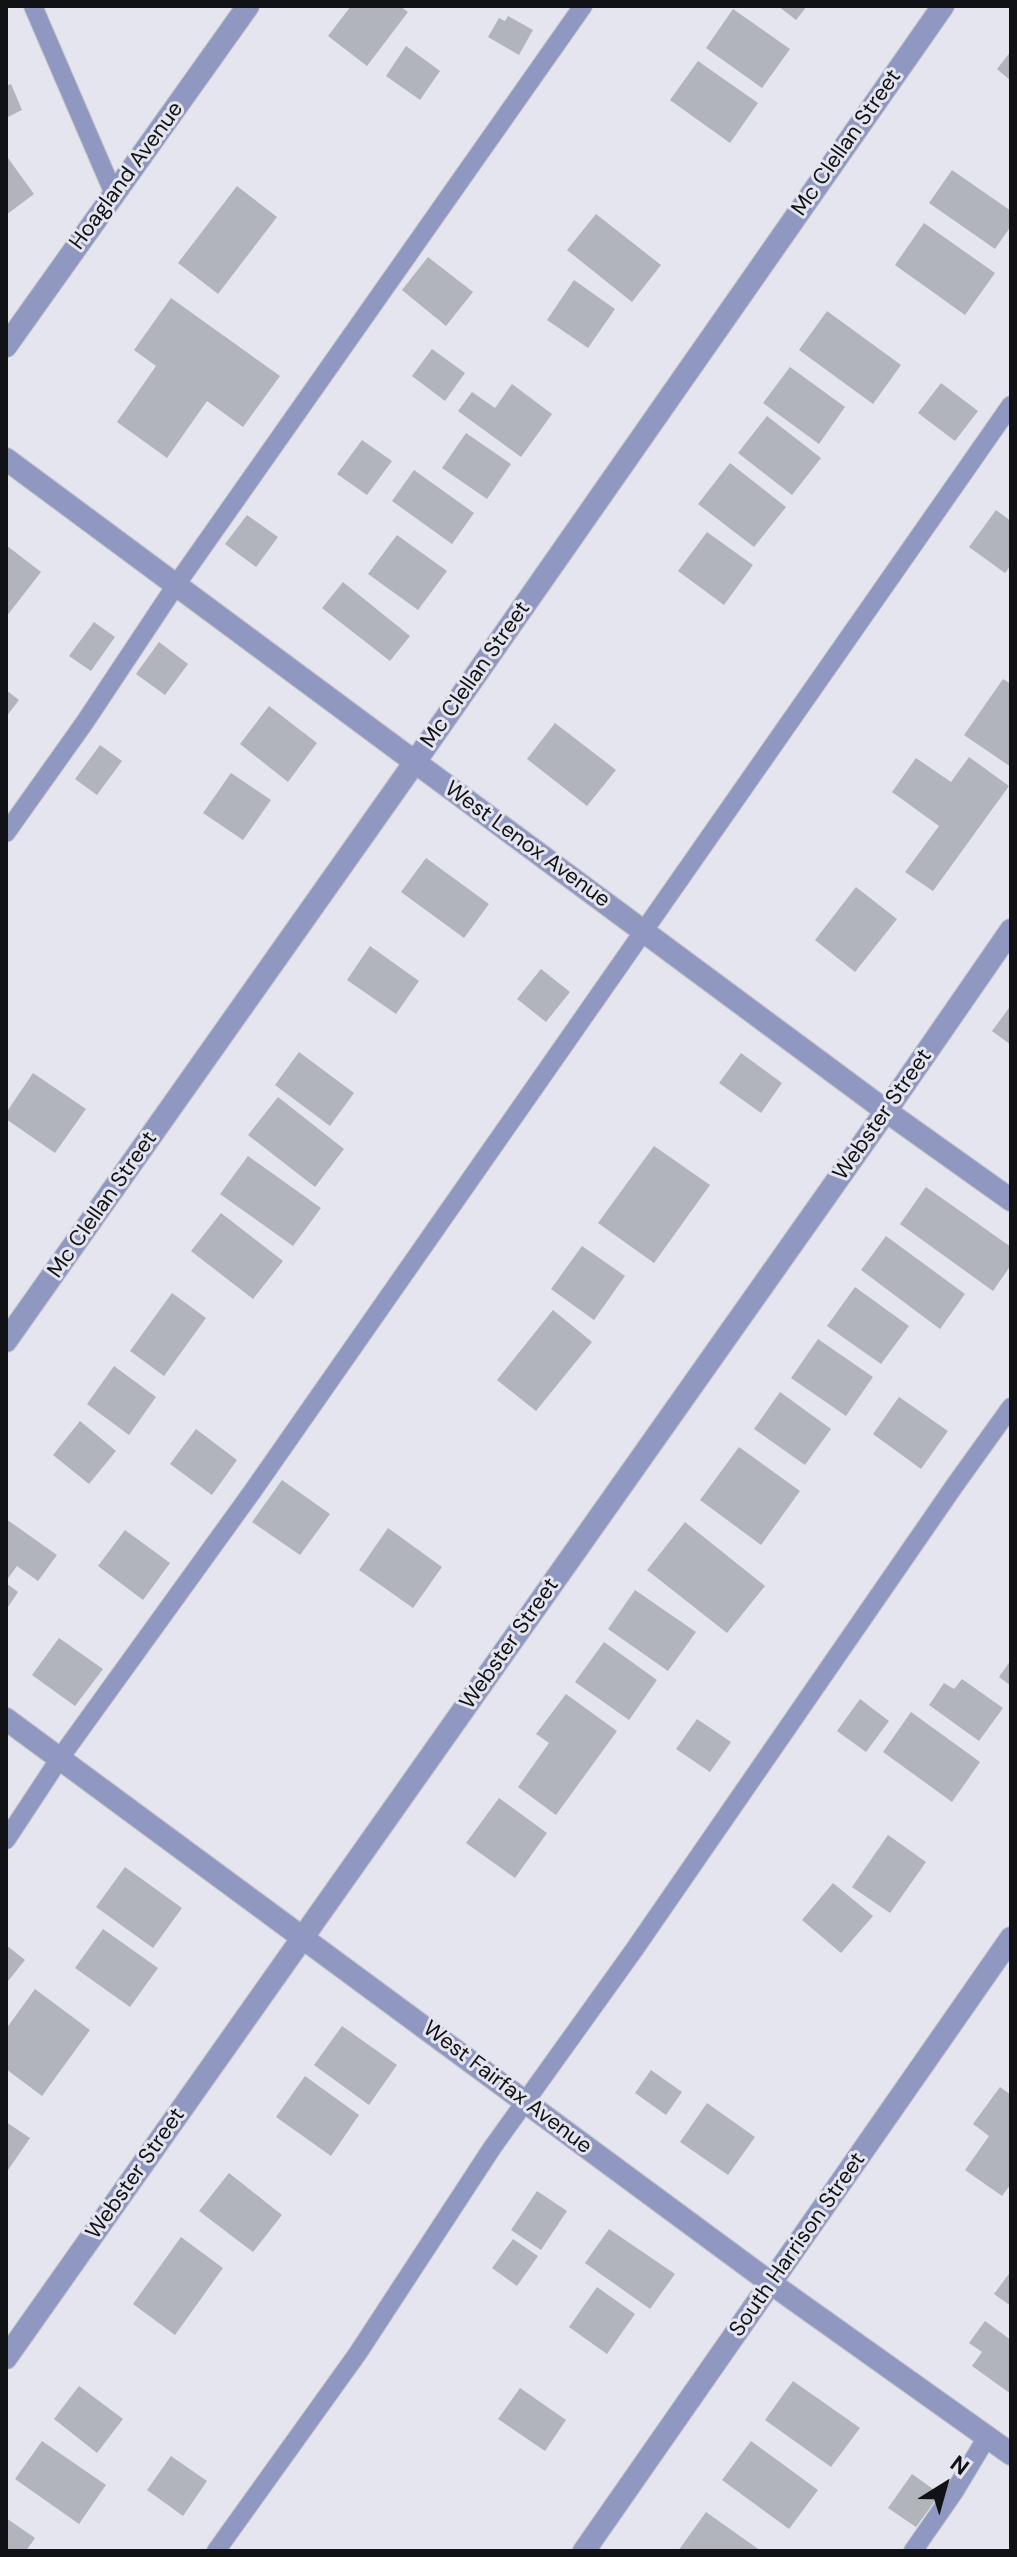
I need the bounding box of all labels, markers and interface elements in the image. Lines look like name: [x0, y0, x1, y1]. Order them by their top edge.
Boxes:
street label: Mc Clellan Street: [787, 65, 907, 221]
street label: Hoagland Avenue: [65, 97, 189, 255]
street label: Mc Clellan Street: [416, 597, 536, 753]
street label: West Lenox Avenue: [439, 776, 615, 914]
street label: Webster Street: [828, 1044, 938, 1186]
street label: Mc Clellan Street: [43, 1127, 163, 1283]
street label: Webster Street: [455, 1573, 565, 1715]
street label: West Fairfax Avenue: [417, 2016, 597, 2160]
street label: Webster Street: [81, 2103, 191, 2245]
street label: South Harrison Street: [724, 2148, 872, 2342]
north arrow: [905, 2445, 985, 2525]
text: N: [945, 2449, 975, 2482]

